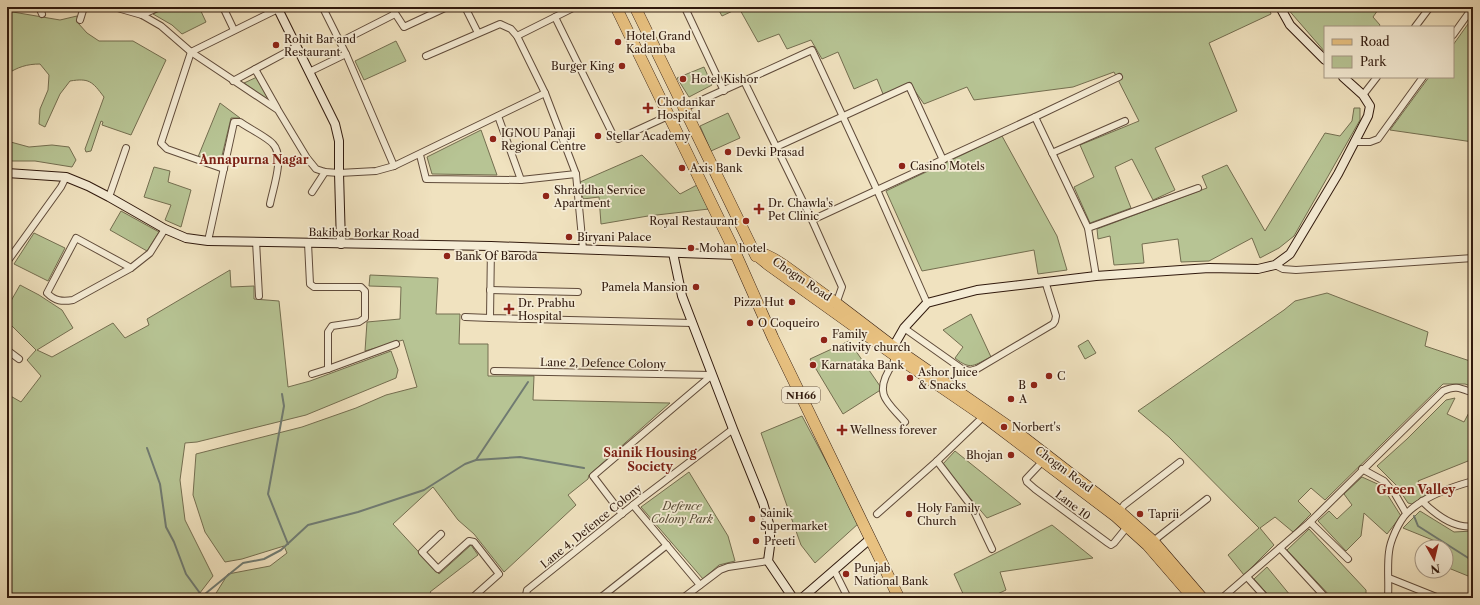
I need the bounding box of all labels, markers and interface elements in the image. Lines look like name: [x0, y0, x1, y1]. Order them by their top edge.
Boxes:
legend: [1324, 26, 1454, 78]
place label: Hotel Grand Kadamba: [626, 29, 691, 56]
place label: Rohit Bar and Restaurant: [284, 32, 356, 59]
text: Road: [1360, 34, 1390, 49]
marker: Hotel Grand Kadamba: [613, 37, 623, 47]
marker: Rohit Bar and Restaurant: [271, 40, 281, 50]
text: Park: [1360, 54, 1387, 69]
place label: Burger King: [551, 59, 614, 73]
marker: Burger King: [617, 61, 627, 71]
place label: Hotel Kishor: [691, 72, 758, 86]
marker: Hotel Kishor: [678, 74, 688, 84]
place label: Chodankar Hospital: [657, 95, 715, 122]
marker: Chodankar Hospital: [642, 102, 654, 114]
place label: IGNOU Panaji Regional Centre: [501, 126, 586, 153]
place label: Stellar Academy: [606, 129, 691, 143]
marker: Stellar Academy: [593, 131, 603, 141]
marker: IGNOU Panaji Regional Centre: [488, 134, 498, 144]
place label: Devki Prasad: [736, 145, 805, 159]
marker: Devki Prasad: [723, 147, 733, 157]
district label: Annapurna Nagar: [198, 152, 309, 167]
place label: Casino Motels: [910, 159, 985, 173]
place label: Axis Bank: [689, 161, 743, 175]
marker: Casino Motels: [897, 161, 907, 171]
marker: Axis Bank: [677, 163, 687, 173]
place label: Shraddha Service Apartment: [553, 183, 645, 210]
marker: Shraddha Service Apartment: [541, 191, 551, 201]
place label: Dr. Chawla's Pet Clinic: [768, 196, 833, 223]
marker: Dr. Chawla's Pet Clinic: [753, 203, 765, 215]
place label: Royal Restaurant: [649, 214, 738, 228]
marker: Royal Restaurant: [741, 216, 751, 226]
street label: Bakibab Borkar Road: [309, 225, 420, 241]
place label: Biryani Palace: [577, 230, 651, 244]
marker: Biryani Palace: [564, 232, 574, 242]
place label: Mohan hotel: [699, 241, 767, 255]
marker: Mohan hotel: [686, 243, 696, 253]
place label: Bank Of Baroda: [455, 249, 538, 263]
marker: Bank Of Baroda: [442, 251, 452, 261]
street label: Chogm Road: [770, 254, 834, 304]
place label: Pamela Mansion: [601, 280, 688, 294]
marker: Pamela Mansion: [691, 282, 701, 292]
place label: Pizza Hut: [734, 295, 784, 309]
place label: Dr. Prabhu Hospital: [518, 296, 575, 323]
marker: Pizza Hut: [787, 297, 797, 307]
marker: Dr. Prabhu Hospital: [503, 303, 515, 315]
place label: O Coqueiro: [758, 316, 820, 330]
marker: O Coqueiro: [745, 318, 755, 328]
place label: Family nativity church: [832, 327, 910, 354]
marker: Family nativity church: [819, 335, 829, 345]
street label: Lane 2, Defence Colony: [540, 355, 667, 371]
place label: Karnataka Bank: [821, 358, 904, 372]
marker: Karnataka Bank: [808, 360, 818, 370]
place label: Ashor Juice & Snacks: [917, 365, 978, 392]
place label: C: [1057, 369, 1065, 383]
marker: C: [1044, 371, 1054, 381]
marker: Ashor Juice & Snacks: [905, 373, 915, 383]
place label: B: [1018, 378, 1026, 392]
marker: B: [1029, 380, 1039, 390]
road number: NH66: [782, 387, 820, 403]
place label: A: [1018, 392, 1028, 406]
marker: A: [1006, 394, 1016, 404]
place label: Norbert's: [1012, 420, 1061, 434]
marker: Norbert's: [999, 422, 1009, 432]
place label: Wellness forever: [849, 423, 937, 437]
marker: Wellness forever: [837, 425, 847, 435]
street label: Chogm Road: [1033, 443, 1096, 495]
district label: Sainik Housing Society: [603, 445, 698, 474]
place label: Bhojan: [966, 448, 1003, 462]
marker: Bhojan: [1006, 450, 1016, 460]
street label: Lane 4, Defence Colony: [538, 480, 645, 571]
district label: Green Valley: [1377, 482, 1456, 497]
street label: Lane 10: [1053, 487, 1093, 523]
park label: Defence Colony Park: [651, 499, 713, 526]
place label: Holy Family Church: [917, 501, 981, 528]
place label: Sainik Supermarket: [760, 506, 828, 533]
place label: Taprii: [1148, 507, 1180, 521]
marker: Holy Family Church: [904, 509, 914, 519]
marker: Taprii: [1135, 509, 1145, 519]
marker: Sainik Supermarket: [747, 514, 757, 524]
place label: Preeti: [764, 534, 796, 548]
marker: Preeti: [751, 536, 761, 546]
north arrow: [1414, 539, 1454, 579]
place label: Punjab National Bank: [854, 561, 929, 588]
text: N: [1429, 561, 1441, 577]
marker: Punjab National Bank: [841, 569, 851, 579]

